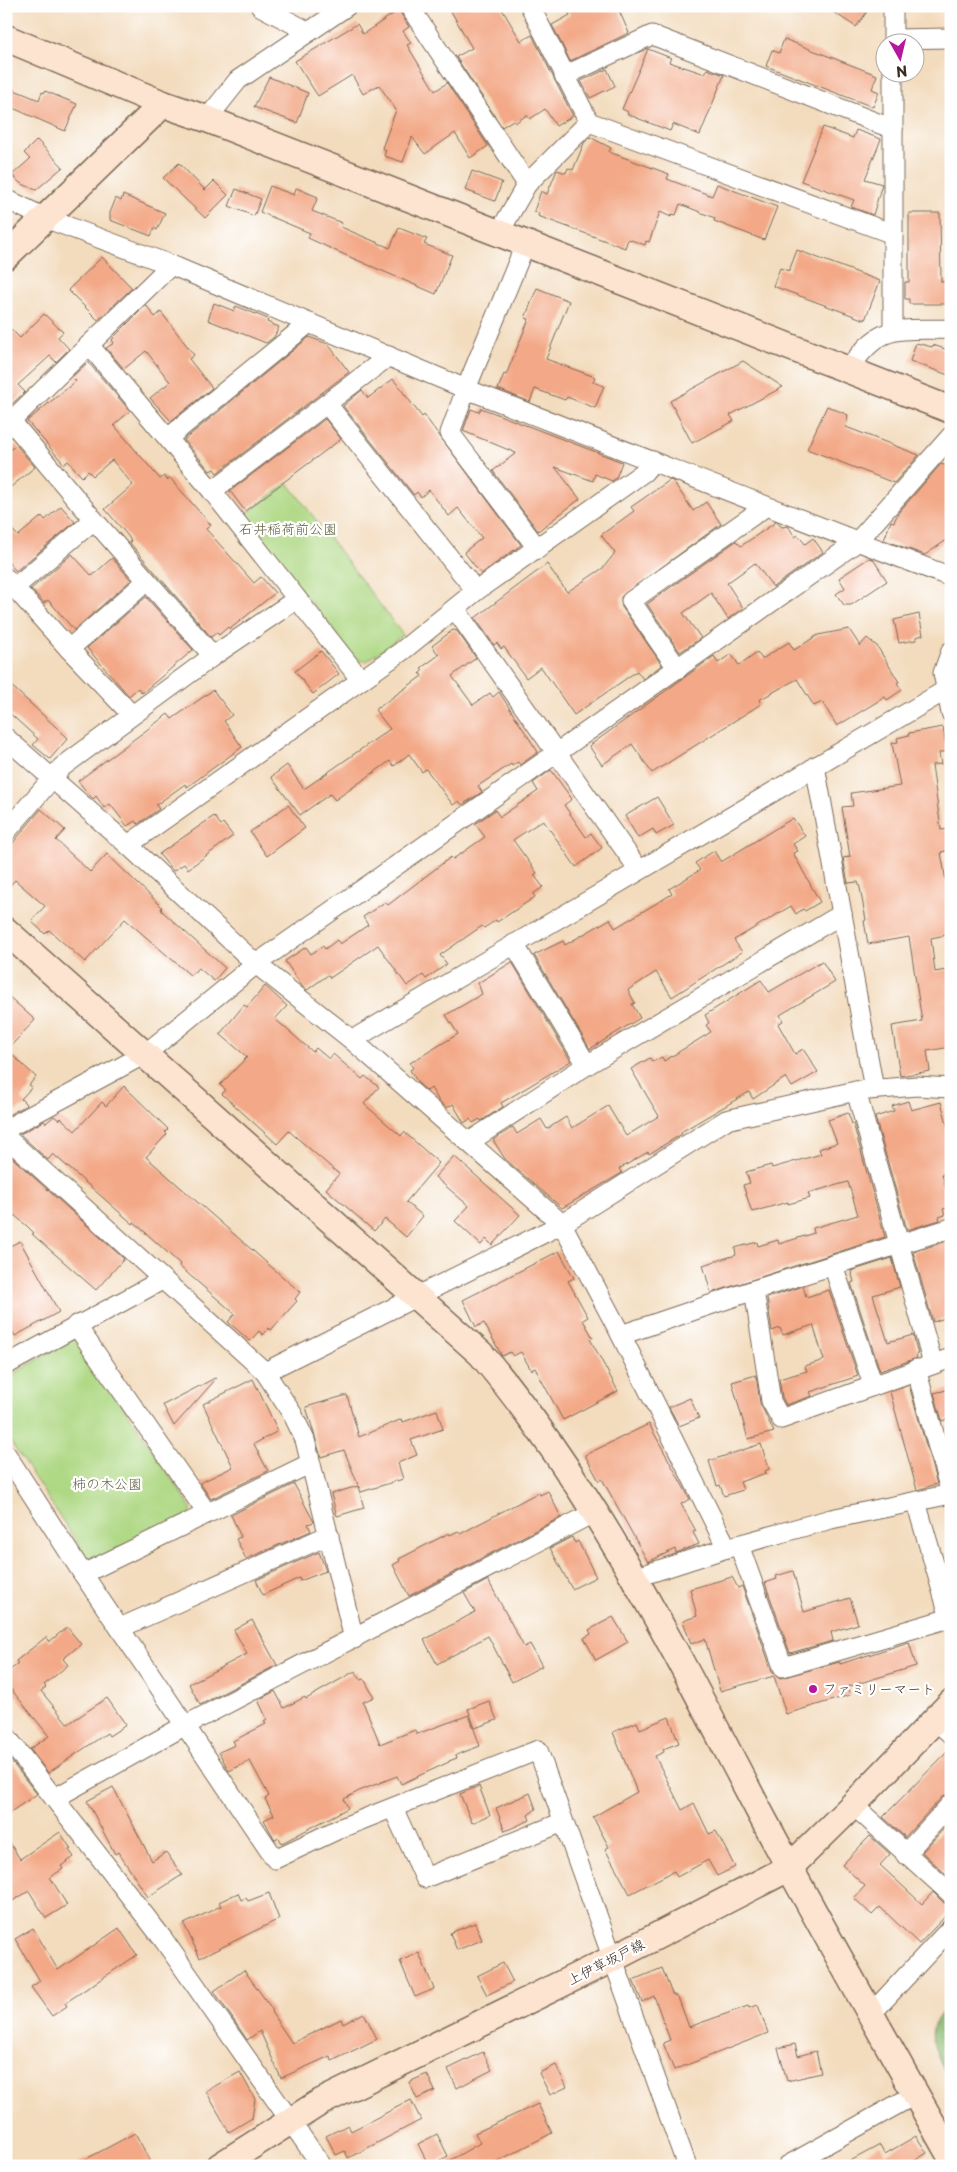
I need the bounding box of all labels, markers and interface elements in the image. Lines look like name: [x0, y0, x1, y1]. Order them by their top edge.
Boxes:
north arrow: [874, 32, 924, 82]
text: N: [895, 60, 909, 83]
park label: 石井稲荷前公園: [239, 518, 337, 539]
park label: 柿の木公園: [72, 1473, 142, 1494]
place label: ファミリーマート: [823, 1678, 935, 1699]
marker: ファミリーマート: [807, 1683, 819, 1695]
street label: 上伊草坂戸線: [564, 1933, 648, 1990]

